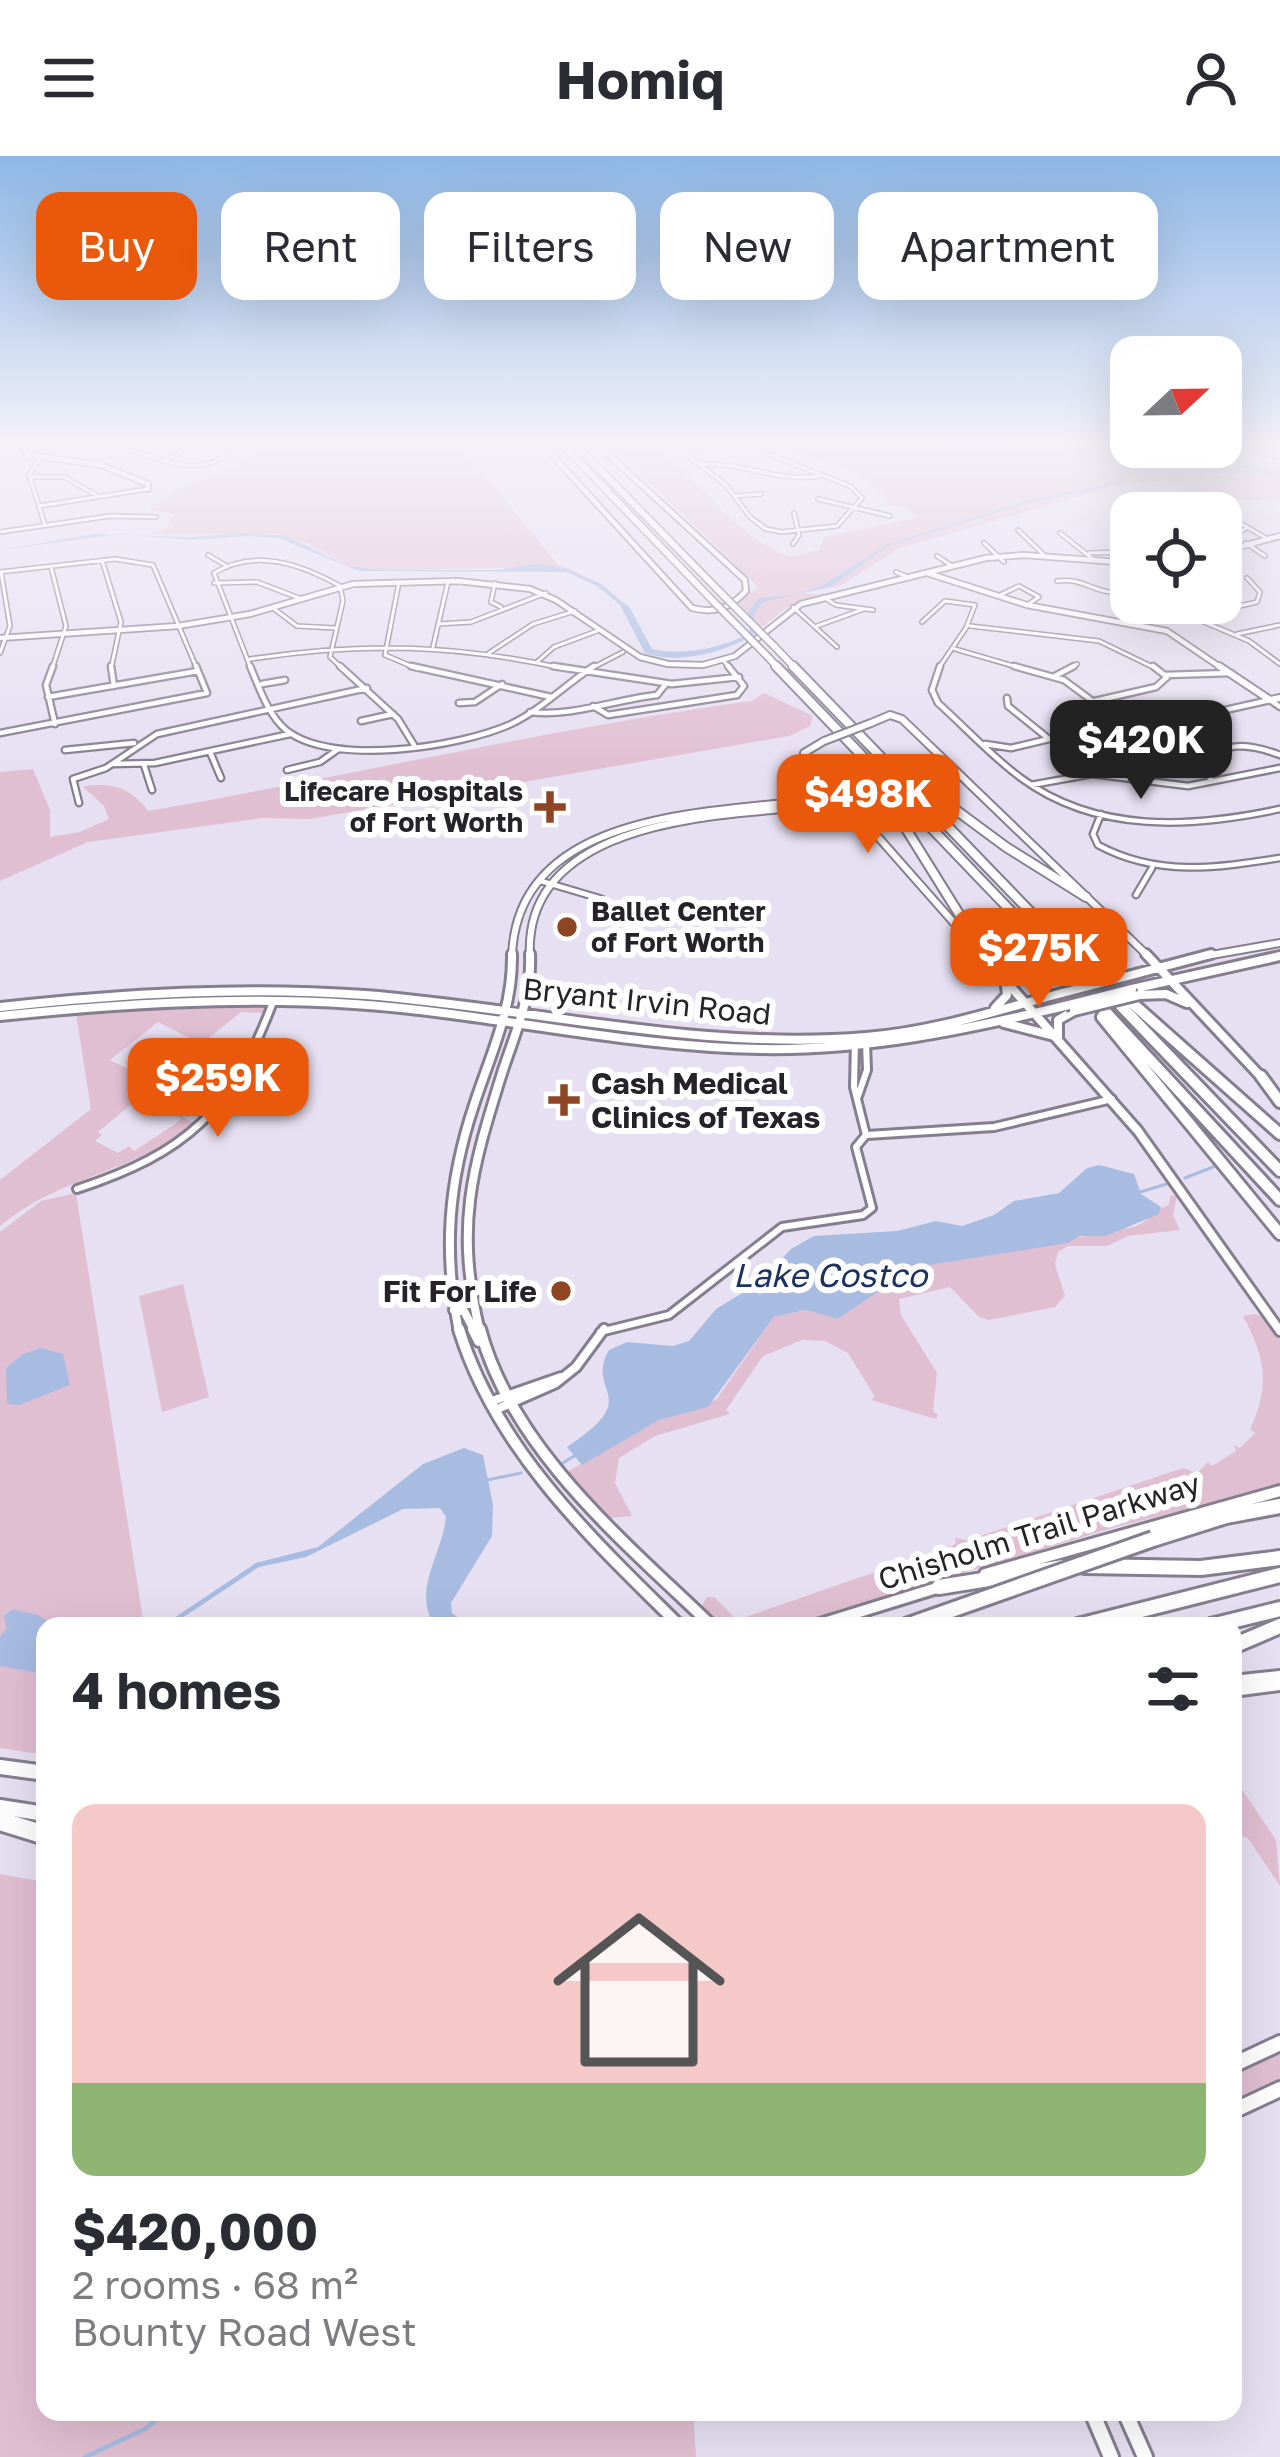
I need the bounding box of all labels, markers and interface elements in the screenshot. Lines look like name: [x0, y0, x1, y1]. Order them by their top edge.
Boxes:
icon: menu: [36, 45, 102, 111]
icon: person: [1178, 45, 1244, 111]
text: Homiq: [556, 46, 724, 111]
chip: Buy: [36, 192, 197, 300]
chip: Rent: [221, 192, 400, 300]
chip: Filters: [424, 192, 636, 300]
chip: New: [660, 192, 834, 300]
chip: Apartment: [858, 192, 1158, 300]
north arrow: [1110, 336, 1242, 468]
map controls: [1110, 336, 1242, 624]
button: locate: [1110, 492, 1242, 624]
pin: $420K: [1057, 700, 1225, 802]
text: $420K: [1077, 715, 1205, 762]
pin: $498K: [784, 754, 952, 856]
text: $498K: [804, 769, 932, 816]
place label: Lifecare Hospitals of Fort Worth: [284, 775, 523, 838]
marker: Lifecare Hospitals of Fort Worth: [534, 791, 566, 823]
place label: Ballet Center of Fort Worth: [591, 895, 766, 958]
pin: $275K: [955, 908, 1123, 1010]
marker: Ballet Center of Fort Worth: [554, 914, 580, 940]
text: $275K: [977, 923, 1101, 970]
street label: Bryant Irvin Road: [521, 970, 773, 1032]
pin: $259K: [134, 1038, 302, 1140]
text: $259K: [155, 1053, 281, 1100]
place label: Cash Medical Clinics of Texas: [591, 1065, 820, 1135]
marker: Cash Medical Clinics of Texas: [548, 1084, 580, 1116]
water label: Lake Costco: [733, 1255, 929, 1294]
place label: Fit For Life: [383, 1273, 537, 1309]
marker: Fit For Life: [548, 1278, 574, 1304]
street label: Chisholm Trail Parkway: [874, 1465, 1204, 1597]
icon: filters: [1140, 1656, 1206, 1722]
text: 4 homes: [72, 1659, 281, 1720]
icon: home: [531, 1882, 747, 2098]
text: $420,000: [72, 2200, 318, 2261]
text: 2 rooms · 68 m²: [72, 2261, 358, 2308]
text: Bounty Road West: [72, 2308, 417, 2355]

